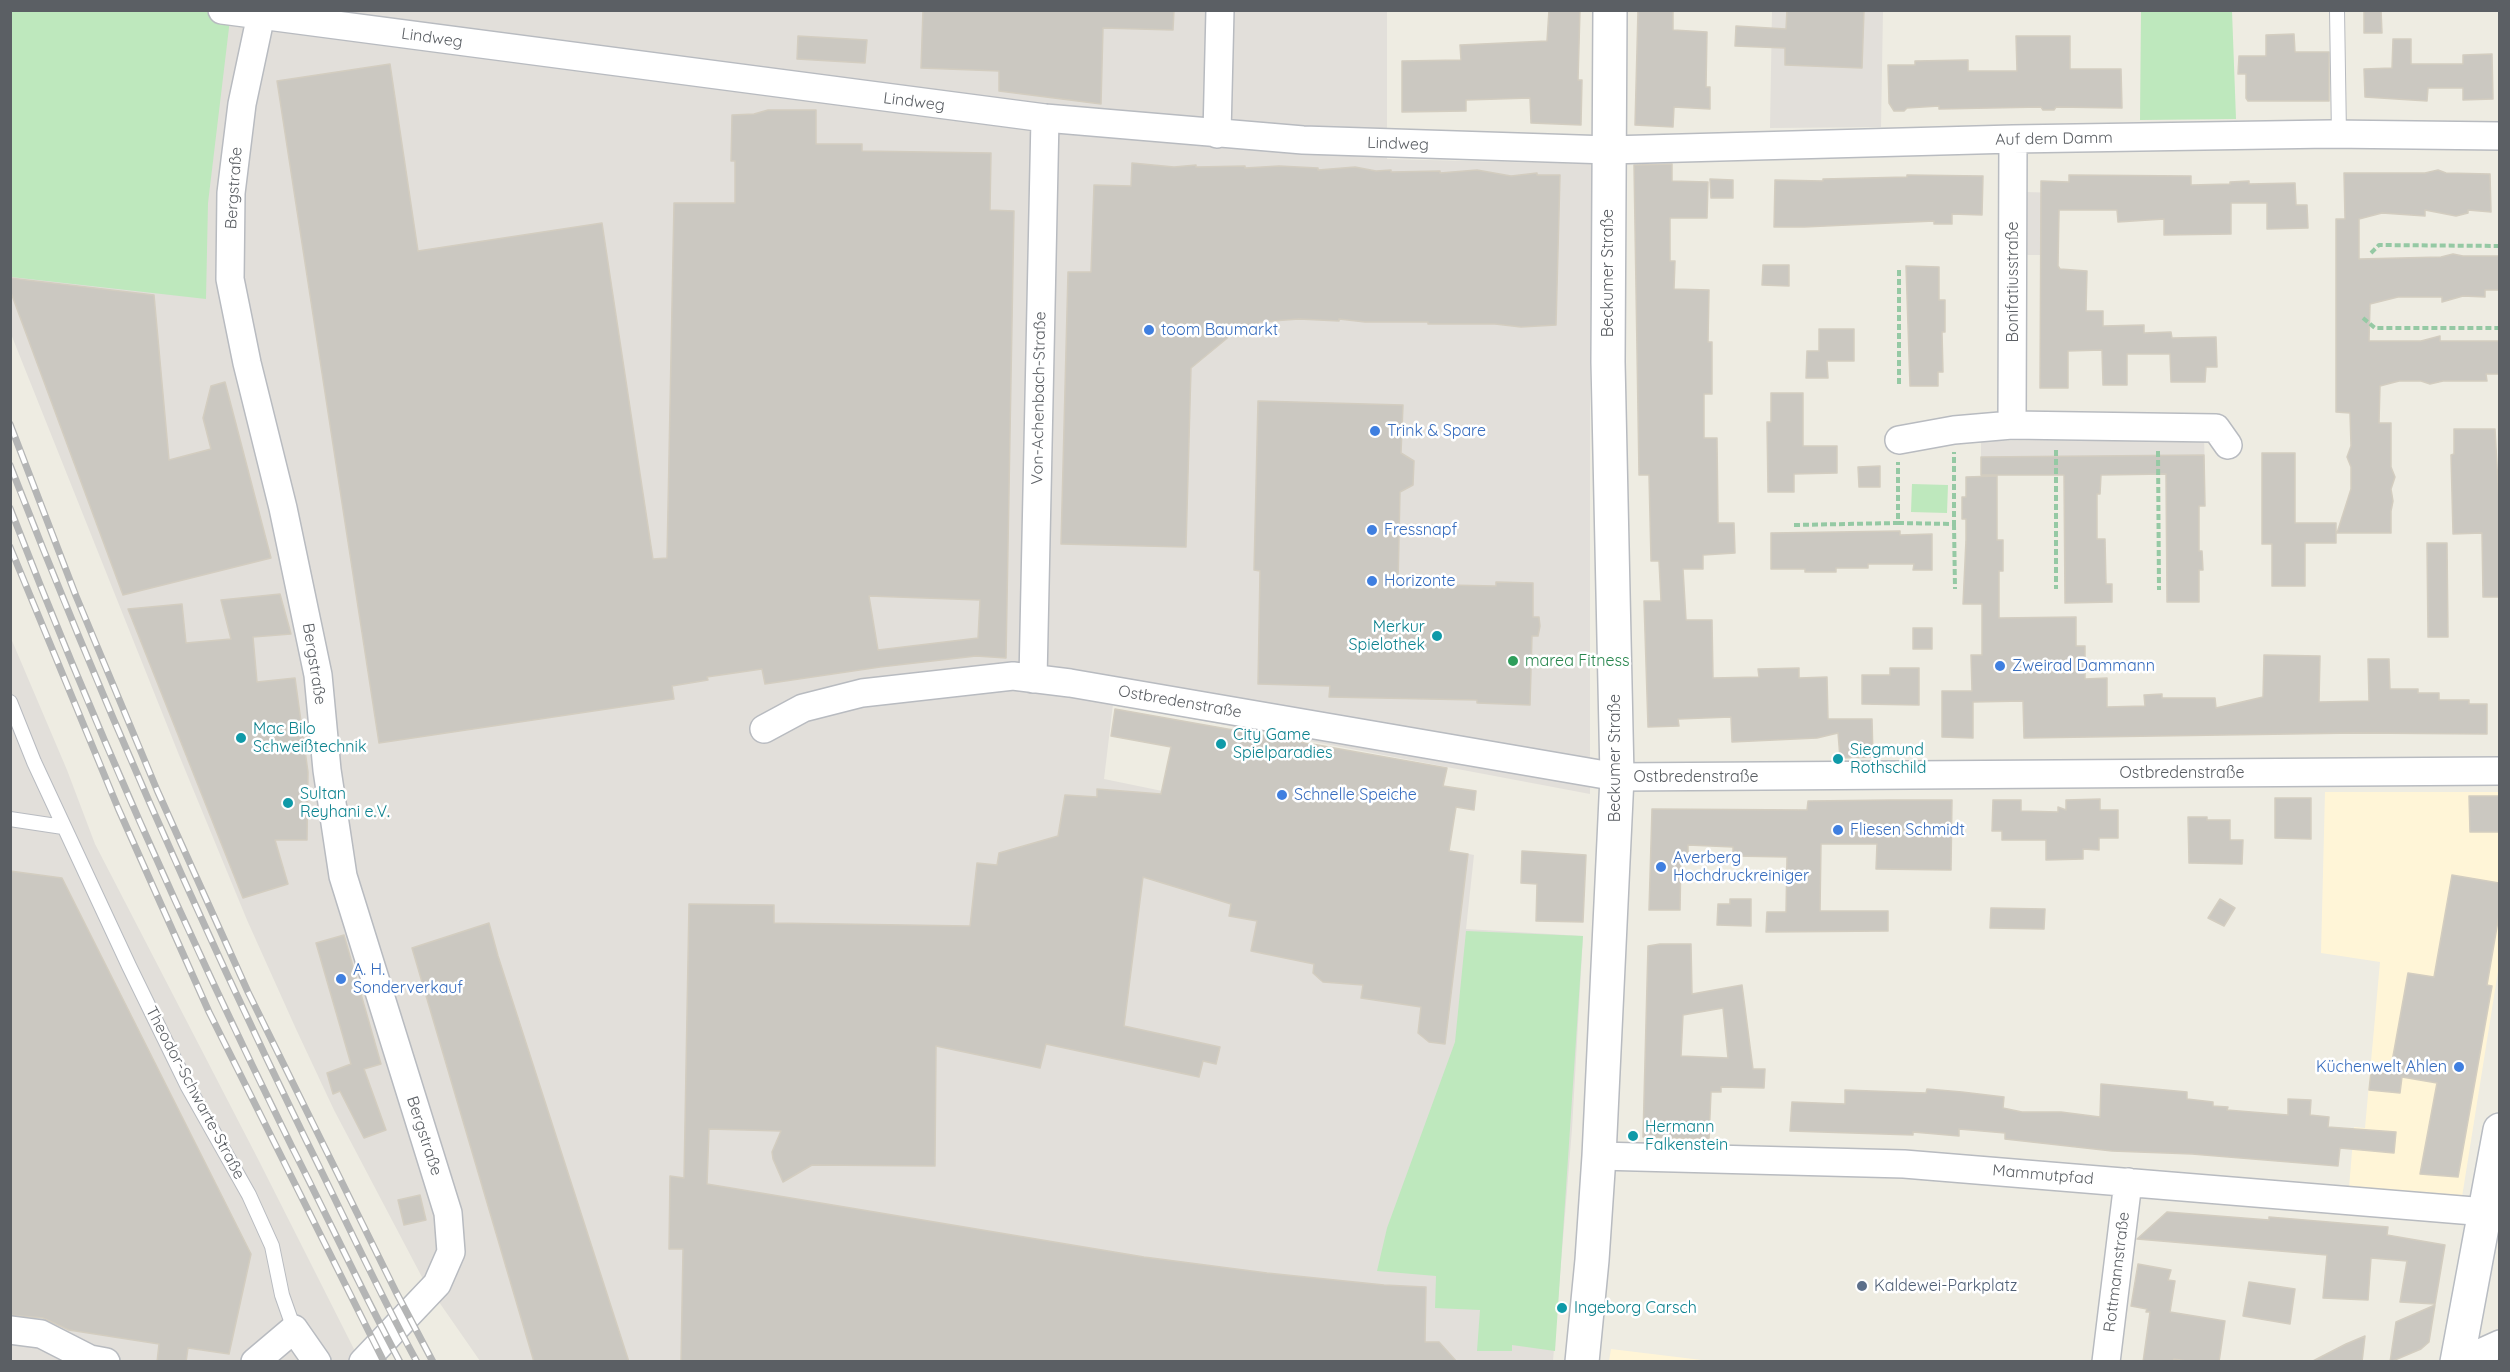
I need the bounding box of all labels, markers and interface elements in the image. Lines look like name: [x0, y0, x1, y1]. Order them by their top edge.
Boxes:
street label: Lindweg: [400, 24, 464, 52]
street label: Lindweg: [882, 89, 946, 115]
street label: Auf dem Damm: [1995, 128, 2113, 150]
street label: Lindweg: [1367, 133, 1429, 155]
street label: Bergstraße: [222, 146, 246, 230]
street label: Beckumer Straße: [1598, 209, 1618, 337]
street label: Bonifatiusstraße: [2003, 222, 2023, 342]
street label: Von-Achenbach-Straße: [1028, 311, 1050, 485]
place label: toom Baumarkt: [1161, 320, 1278, 340]
marker: toom Baumarkt: [1142, 323, 1156, 337]
place label: Trink & Spare: [1387, 421, 1486, 441]
marker: Trink & Spare: [1368, 424, 1382, 438]
place label: Fressnapf: [1384, 520, 1457, 540]
marker: Fressnapf: [1365, 523, 1379, 537]
place label: Horizonte: [1384, 571, 1456, 591]
marker: Horizonte: [1365, 574, 1379, 588]
place label: Merkur Spielothek: [1349, 617, 1425, 655]
street label: Bergstraße: [298, 622, 330, 706]
marker: Merkur Spielothek: [1430, 629, 1444, 643]
place label: marea Fitness: [1525, 651, 1629, 671]
marker: marea Fitness: [1506, 654, 1520, 668]
place label: Zweirad Dammann: [2012, 656, 2155, 676]
marker: Zweirad Dammann: [1993, 659, 2007, 673]
street label: Ostbredenstraße: [1117, 682, 1243, 722]
street label: Beckumer Straße: [1605, 694, 1625, 822]
place label: Mac Bilo Schweißtechnik: [253, 719, 367, 757]
place label: City Game Spielparadies: [1233, 725, 1333, 763]
marker: Mac Bilo Schweißtechnik: [234, 731, 248, 745]
marker: City Game Spielparadies: [1214, 737, 1228, 751]
place label: Siegmund Rothschild: [1850, 740, 1926, 778]
marker: Siegmund Rothschild: [1831, 752, 1845, 766]
street label: Ostbredenstraße: [2119, 763, 2245, 783]
street label: Ostbredenstraße: [1633, 767, 1759, 787]
place label: Sultan Reyhani e.V.: [300, 784, 390, 822]
place label: Schnelle Speiche: [1294, 785, 1417, 805]
marker: Schnelle Speiche: [1275, 788, 1289, 802]
marker: Sultan Reyhani e.V.: [281, 796, 295, 810]
place label: Fliesen Schmidt: [1850, 820, 1965, 840]
marker: Fliesen Schmidt: [1831, 823, 1845, 837]
place label: Averberg Hochdruckreiniger: [1673, 848, 1809, 886]
marker: Averberg Hochdruckreiniger: [1654, 860, 1668, 874]
place label: A. H. Sonderverkauf: [353, 960, 463, 998]
marker: A. H. Sonderverkauf: [334, 972, 348, 986]
street label: Theodor-Schwarte-Straße: [141, 1003, 249, 1183]
place label: Küchenwelt Ahlen: [2316, 1057, 2447, 1077]
marker: Küchenwelt Ahlen: [2452, 1060, 2466, 1074]
street label: Bergstraße: [402, 1094, 446, 1178]
place label: Hermann Falkenstein: [1645, 1117, 1728, 1155]
marker: Hermann Falkenstein: [1626, 1129, 1640, 1143]
street label: Mammutpfad: [1992, 1161, 2094, 1189]
street label: Rottmannstraße: [2100, 1211, 2134, 1333]
place label: Kaldewei-Parkplatz: [1874, 1276, 2018, 1296]
marker: Kaldewei-Parkplatz: [1855, 1279, 1869, 1293]
place label: Ingeborg Carsch: [1574, 1298, 1697, 1318]
marker: Ingeborg Carsch: [1555, 1301, 1569, 1315]

